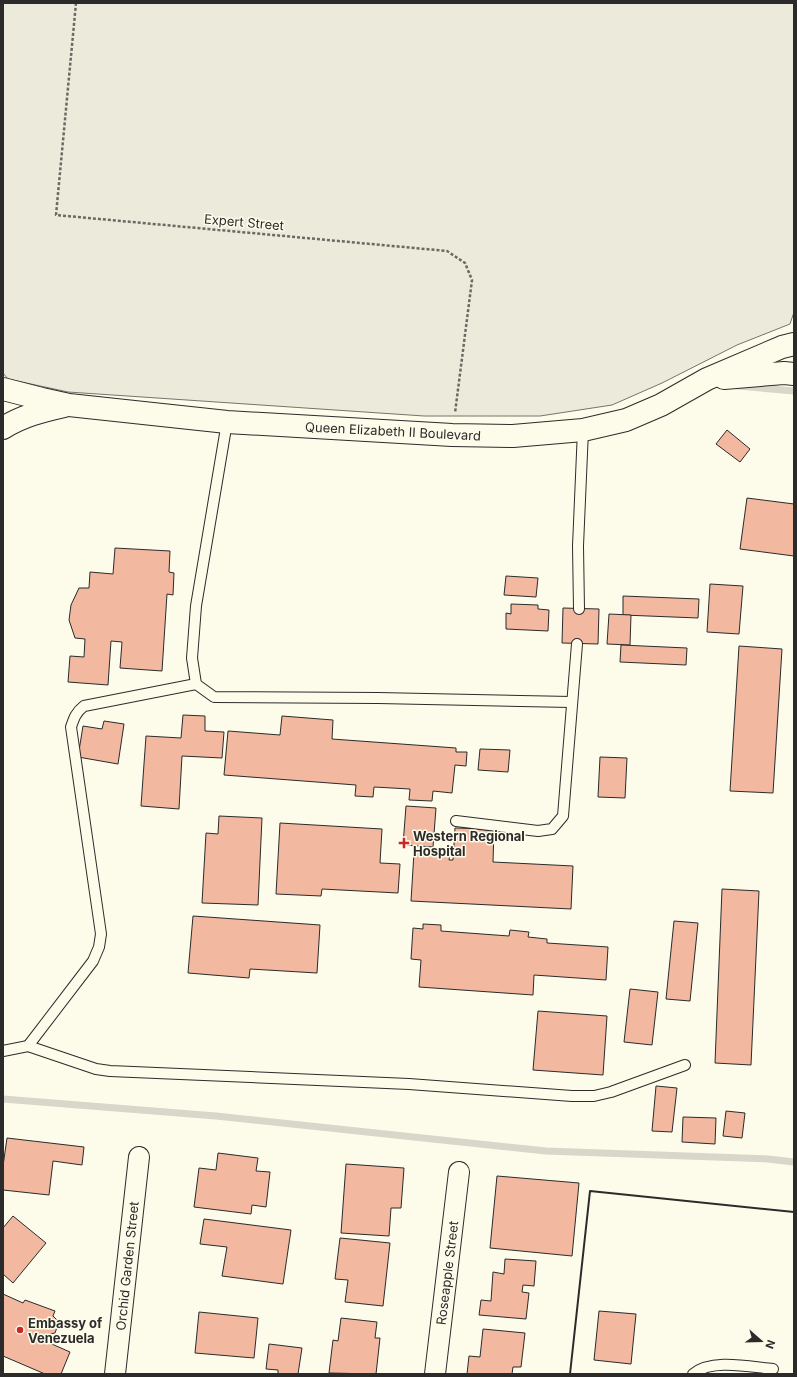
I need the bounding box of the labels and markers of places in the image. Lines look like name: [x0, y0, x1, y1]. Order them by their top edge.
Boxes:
place label: Western Regional Hospital: [413, 828, 525, 859]
marker: Western Regional Hospital: [398, 837, 410, 849]
place label: Embassy of Venezuela: [28, 1315, 103, 1346]
marker: Embassy of Venezuela: [15, 1325, 25, 1335]

